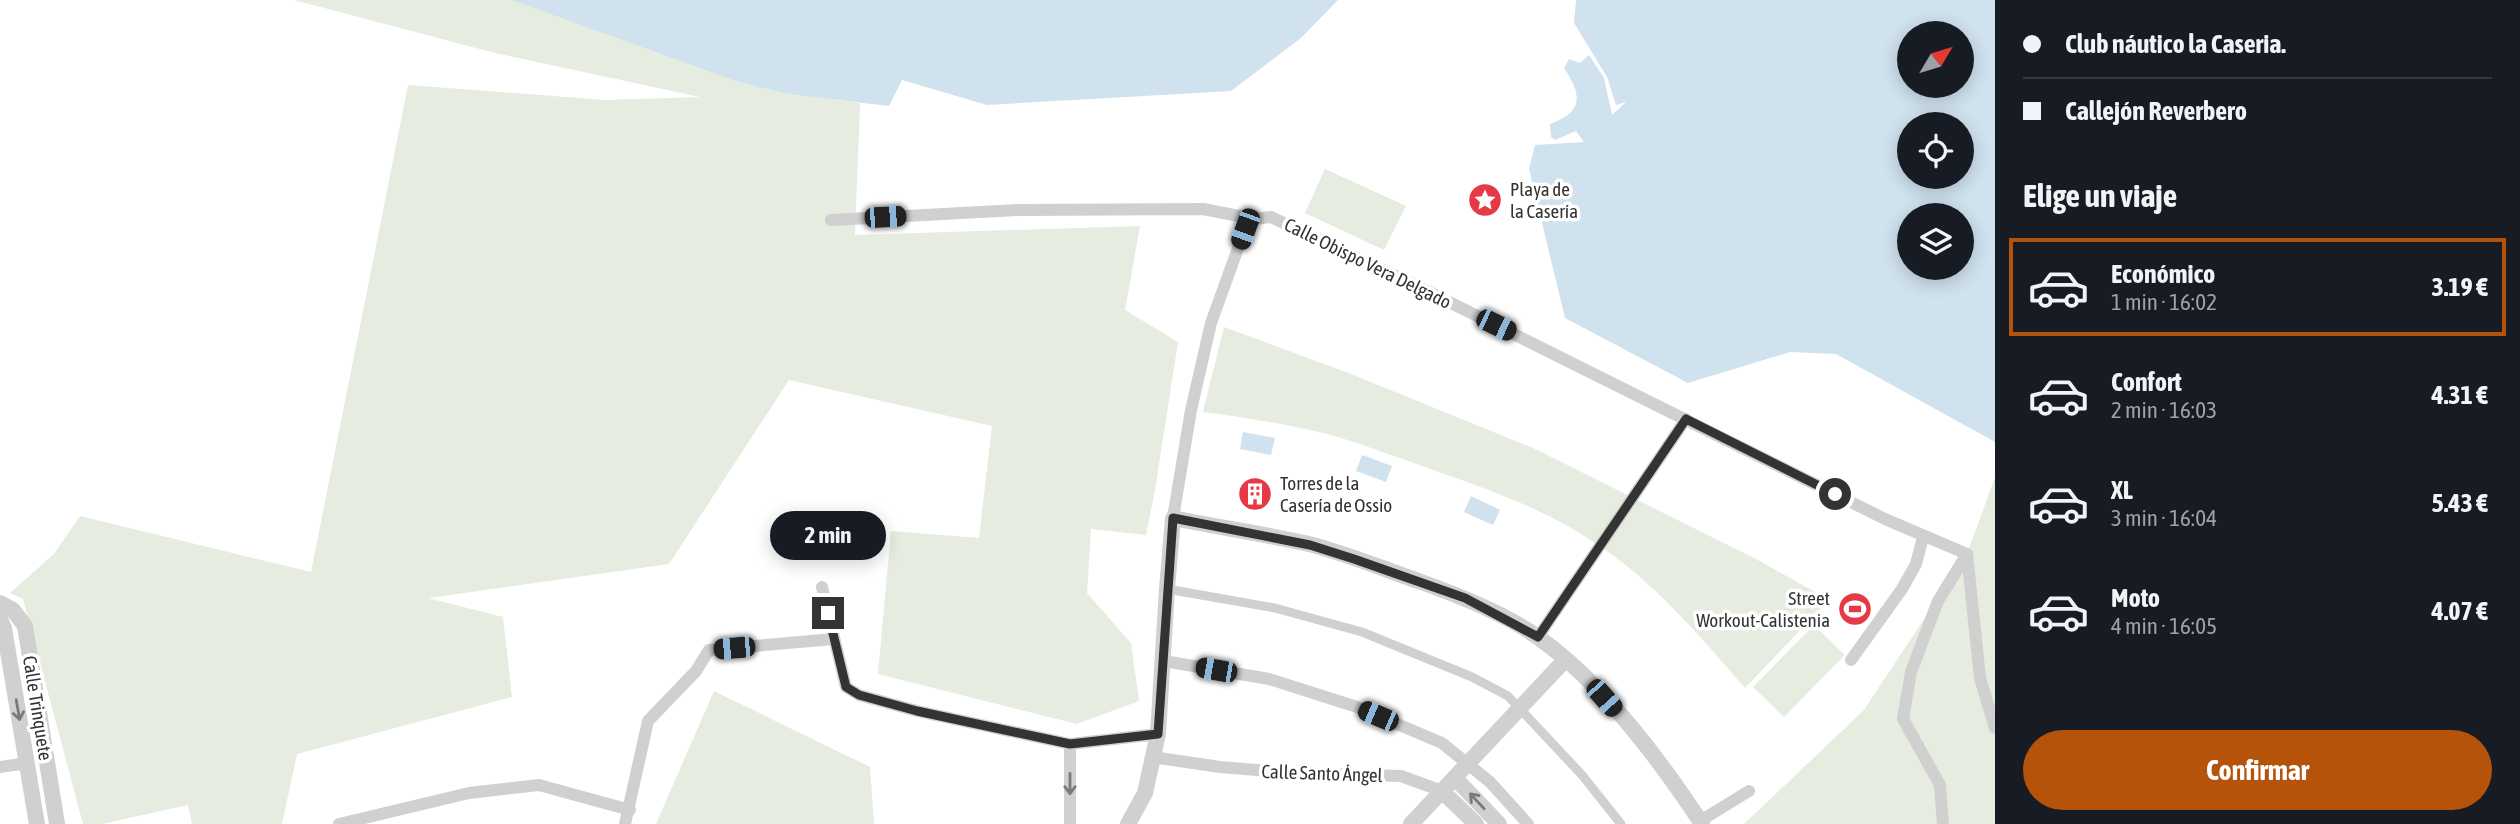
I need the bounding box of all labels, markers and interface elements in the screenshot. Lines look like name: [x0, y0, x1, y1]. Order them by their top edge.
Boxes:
north arrow: [1897, 21, 1974, 98]
map controls: [1897, 21, 1974, 280]
text: Club náutico la Caseria.: [2065, 29, 2286, 59]
text: Callejón Reverbero: [2065, 96, 2247, 126]
button: locate: [1897, 112, 1974, 189]
text: Elige un viaje: [2023, 177, 2177, 214]
place label: Playa de la Casería: [1510, 178, 1578, 222]
place icon: Playa de la Casería: [1466, 181, 1504, 219]
button: layers: [1897, 203, 1974, 280]
car: [864, 205, 907, 229]
car: [1228, 206, 1263, 252]
street label: Calle Obispo Vera Delgado: [1281, 213, 1455, 313]
icon: car: [2027, 256, 2090, 319]
text: Económico: [2111, 259, 2215, 289]
text: 3.19 €: [2431, 272, 2488, 302]
text: 1 min · 16:02: [2111, 289, 2217, 315]
car: [1473, 306, 1520, 344]
icon: car: [2027, 364, 2090, 427]
text: Confort: [2111, 367, 2182, 397]
text: 4.31 €: [2431, 380, 2488, 410]
text: 2 min · 16:03: [2111, 397, 2217, 423]
place label: Torres de la Casería de Ossio: [1280, 472, 1392, 516]
icon: car: [2027, 472, 2090, 535]
building icon: Torres de la Casería de Ossio: [1236, 475, 1274, 513]
text: XL: [2111, 475, 2133, 505]
route start: [1819, 478, 1851, 510]
text: 5.43 €: [2431, 488, 2488, 518]
text: 3 min · 16:04: [2111, 505, 2217, 531]
callout: 2 min: [770, 512, 886, 560]
text: 2 min: [805, 522, 851, 548]
icon: car: [2027, 580, 2090, 643]
text: Moto: [2111, 583, 2160, 613]
place label: Street Workout-Calistenia: [1696, 587, 1830, 631]
sports icon: Street Workout-Calistenia: [1836, 590, 1874, 628]
text: 4.07 €: [2431, 596, 2488, 626]
route end: [812, 597, 844, 629]
text: 4 min · 16:05: [2111, 613, 2217, 639]
car: [713, 636, 756, 660]
street label: Calle Trinquete: [19, 654, 57, 762]
car: [1194, 656, 1239, 684]
car: [1583, 675, 1626, 721]
one-way arrow: [12, 698, 25, 721]
car: [1355, 698, 1402, 734]
button: Confirmar: [2023, 730, 2492, 810]
street label: Calle Santo Ángel: [1261, 760, 1383, 786]
one-way arrow: [1063, 772, 1077, 795]
one-way arrow: [1469, 792, 1486, 809]

